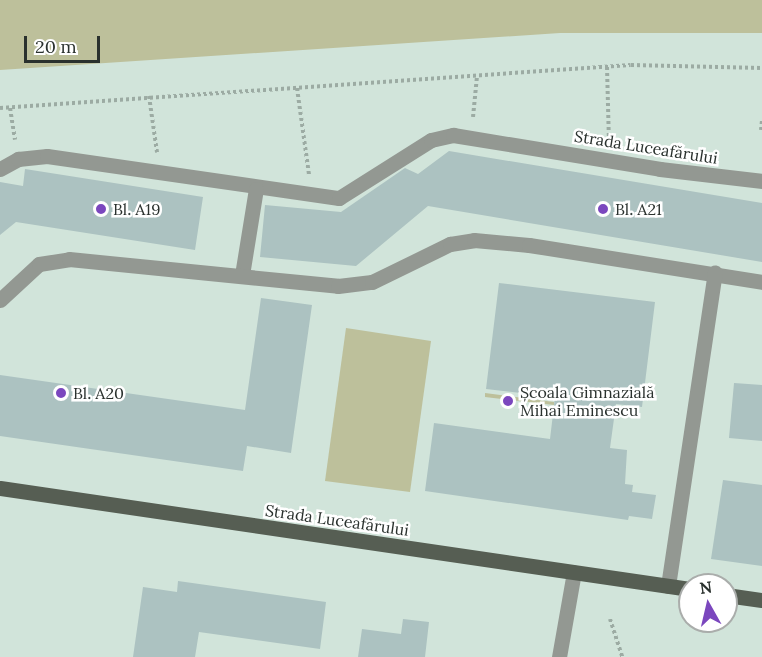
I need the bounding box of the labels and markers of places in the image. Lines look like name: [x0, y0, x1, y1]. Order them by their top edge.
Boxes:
place label: Bl. A19: [113, 199, 160, 219]
place label: Bl. A21: [615, 199, 662, 219]
marker: Bl. A19: [94, 202, 108, 216]
marker: Bl. A21: [596, 202, 610, 216]
place label: Școala Gimnazială Mihai Eminescu: [520, 382, 654, 420]
place label: Bl. A20: [73, 383, 124, 403]
marker: Bl. A20: [54, 386, 68, 400]
marker: Școala Gimnazială Mihai Eminescu: [501, 394, 515, 408]

